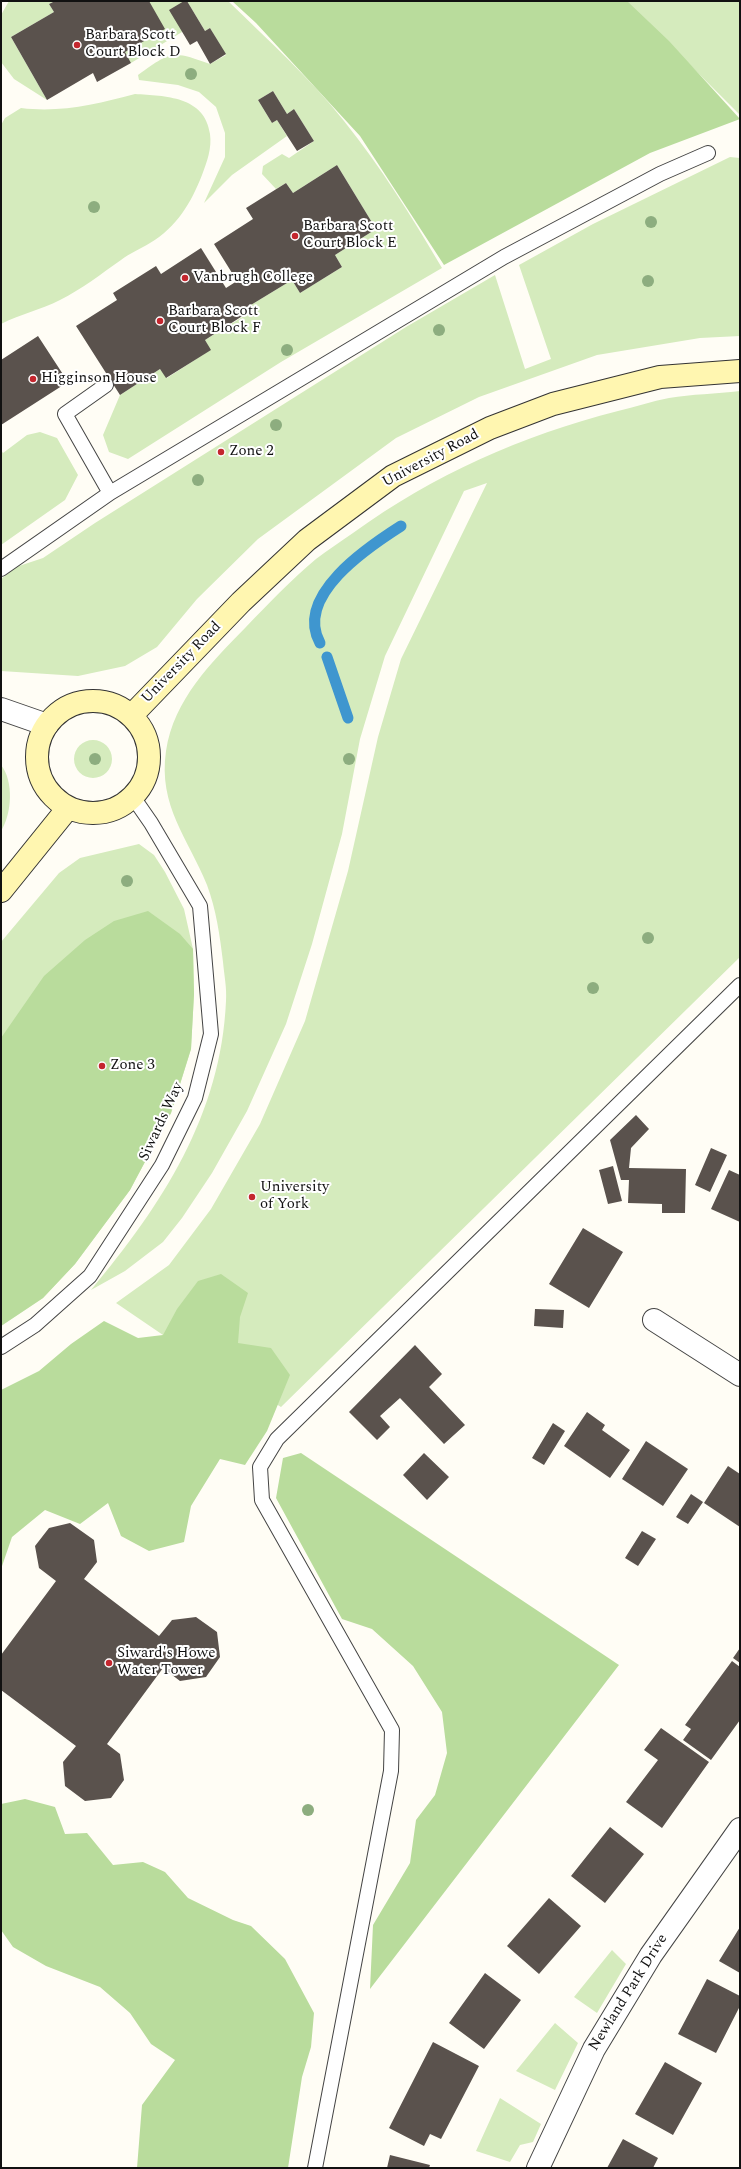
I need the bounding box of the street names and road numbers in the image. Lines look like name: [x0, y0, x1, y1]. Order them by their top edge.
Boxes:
street label: University Road: [380, 426, 482, 492]
street label: University Road: [138, 618, 226, 708]
street label: Siwards Way: [136, 1080, 188, 1164]
street label: Newland Park Drive: [586, 1931, 672, 2055]

